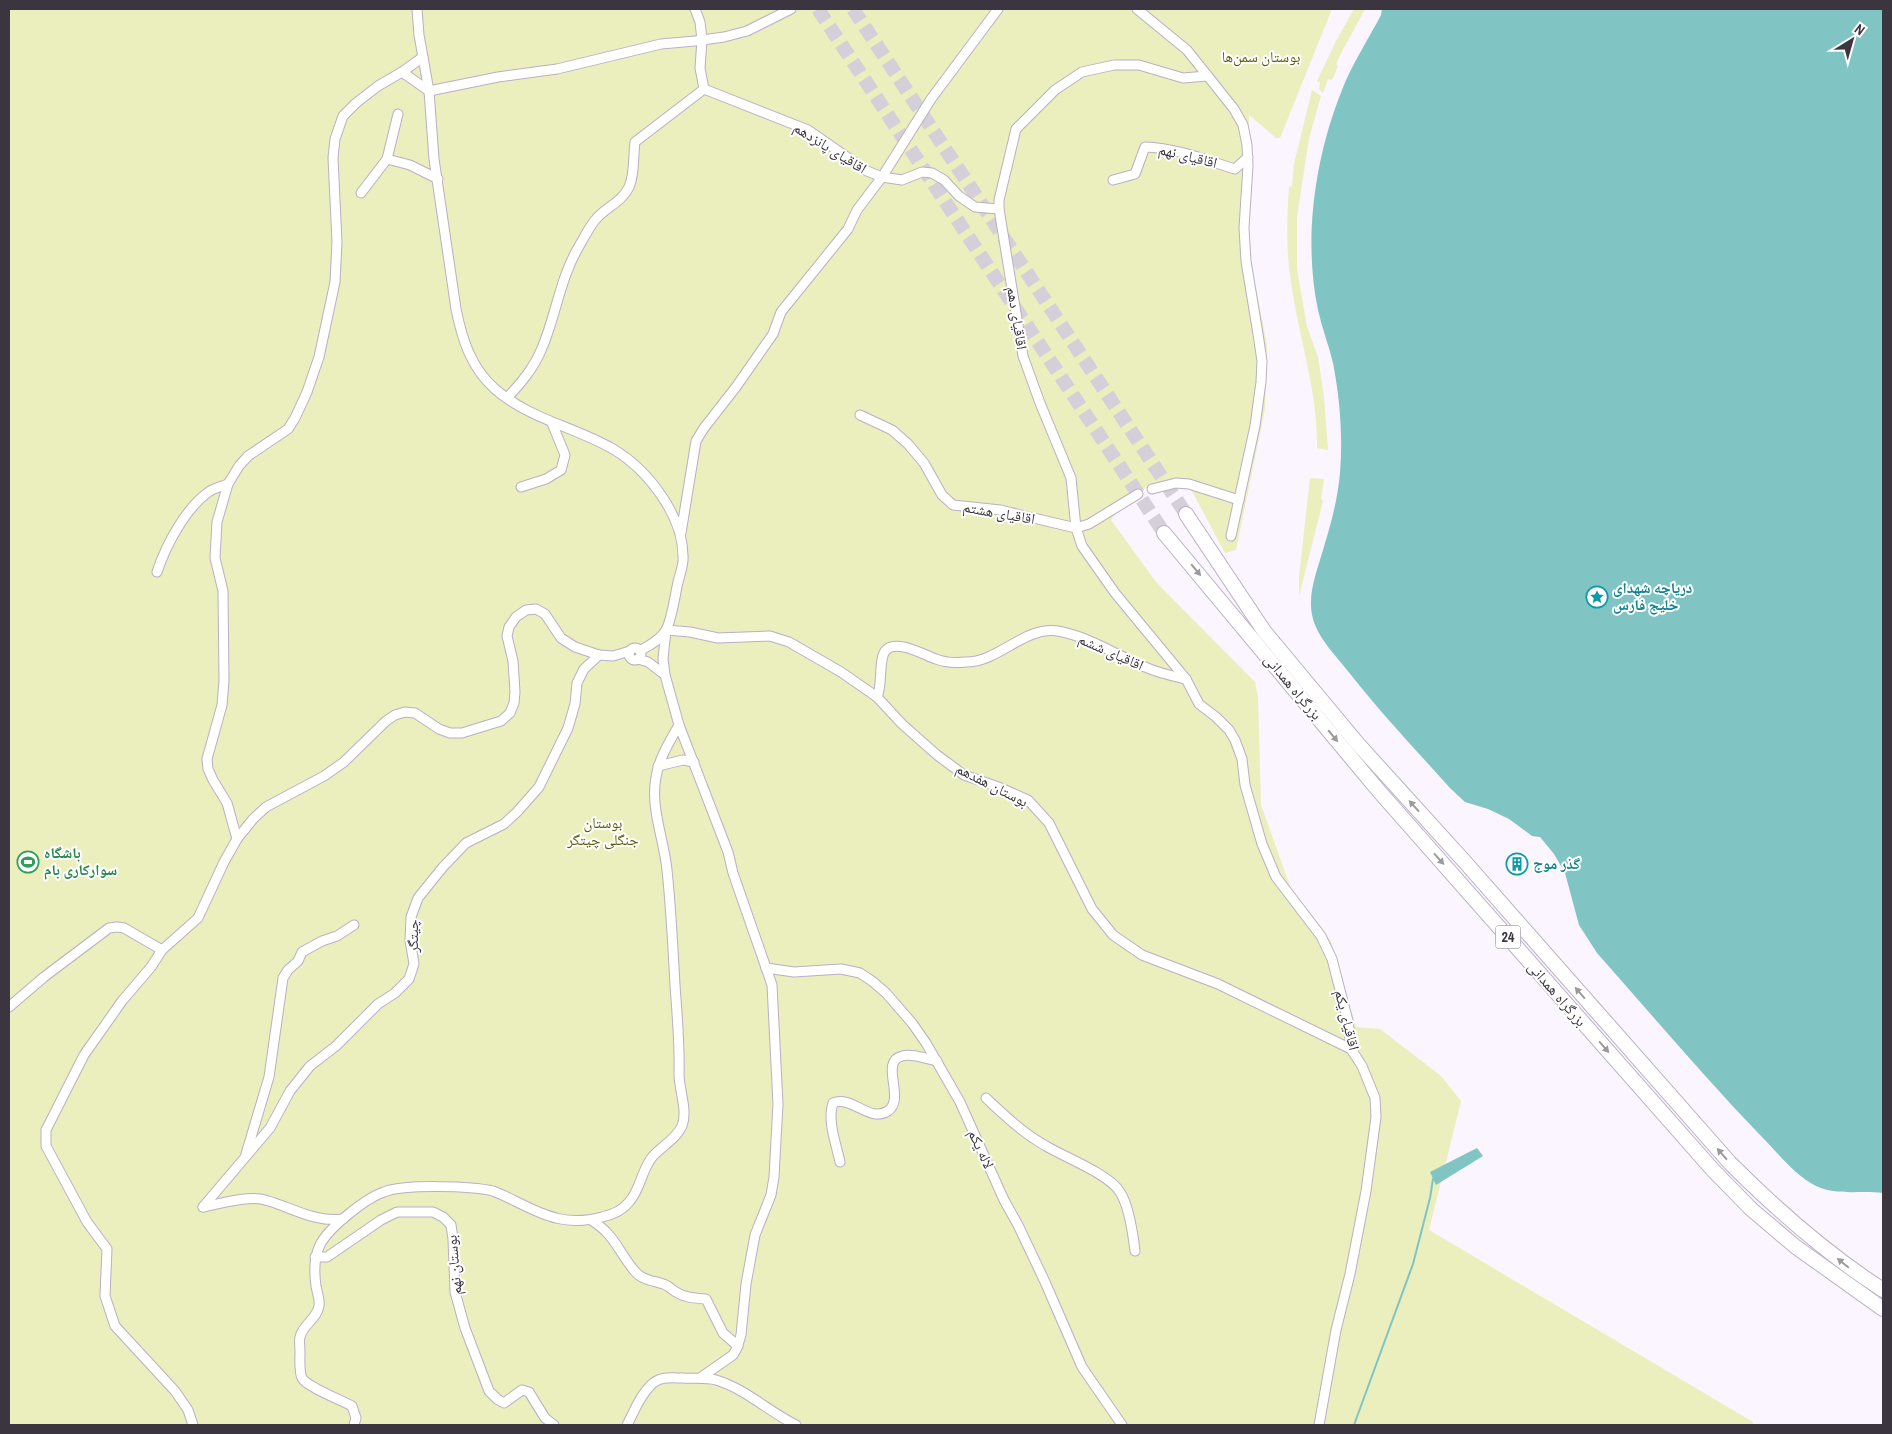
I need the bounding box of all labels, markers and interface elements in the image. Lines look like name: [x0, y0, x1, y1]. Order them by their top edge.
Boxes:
north arrow: [1827, 15, 1877, 65]
text: N: [1851, 20, 1869, 39]
park label: بوستان سمن‌ها: [1222, 46, 1300, 67]
street label: اقاقیای پانزدهم: [790, 117, 871, 178]
street label: اقاقیای نهم: [1157, 138, 1220, 173]
street label: اقاقیای دهم: [1002, 285, 1033, 351]
street label: اقاقیای هشتم: [961, 496, 1037, 529]
one-way arrow: [1190, 564, 1201, 577]
place label: دریاچه شهدای خلیج فارس: [1613, 577, 1692, 615]
place icon: دریاچه شهدای خلیج فارس: [1585, 585, 1609, 609]
street label: اقاقیای ششم: [1075, 628, 1147, 675]
street label: بزرگراه همدانی: [1260, 649, 1327, 724]
one-way arrow: [1327, 729, 1338, 742]
street label: بوستان هفدهم: [952, 757, 1032, 812]
one-way arrow: [1408, 800, 1420, 812]
park label: بوستان جنگلی چیتگر: [566, 812, 639, 850]
place label: باشگاه سوارکاری بام: [44, 842, 117, 880]
sports icon: باشگاه سوارکاری بام: [16, 850, 40, 874]
building icon: گذر موج: [1505, 852, 1529, 876]
one-way arrow: [1433, 853, 1444, 865]
place label: گذر موج: [1533, 853, 1581, 874]
street label: چیتگر: [402, 919, 423, 954]
road number: 24: [1496, 926, 1520, 949]
street label: بزرگراه همدانی: [1523, 956, 1592, 1031]
street label: اقاقیای یکم: [1330, 987, 1365, 1052]
one-way arrow: [1574, 987, 1586, 999]
one-way arrow: [1598, 1040, 1610, 1052]
street label: لاله یکم: [963, 1126, 1000, 1172]
one-way arrow: [1716, 1149, 1728, 1161]
street label: بوستان نهم: [440, 1234, 467, 1296]
one-way arrow: [1836, 1257, 1849, 1268]

